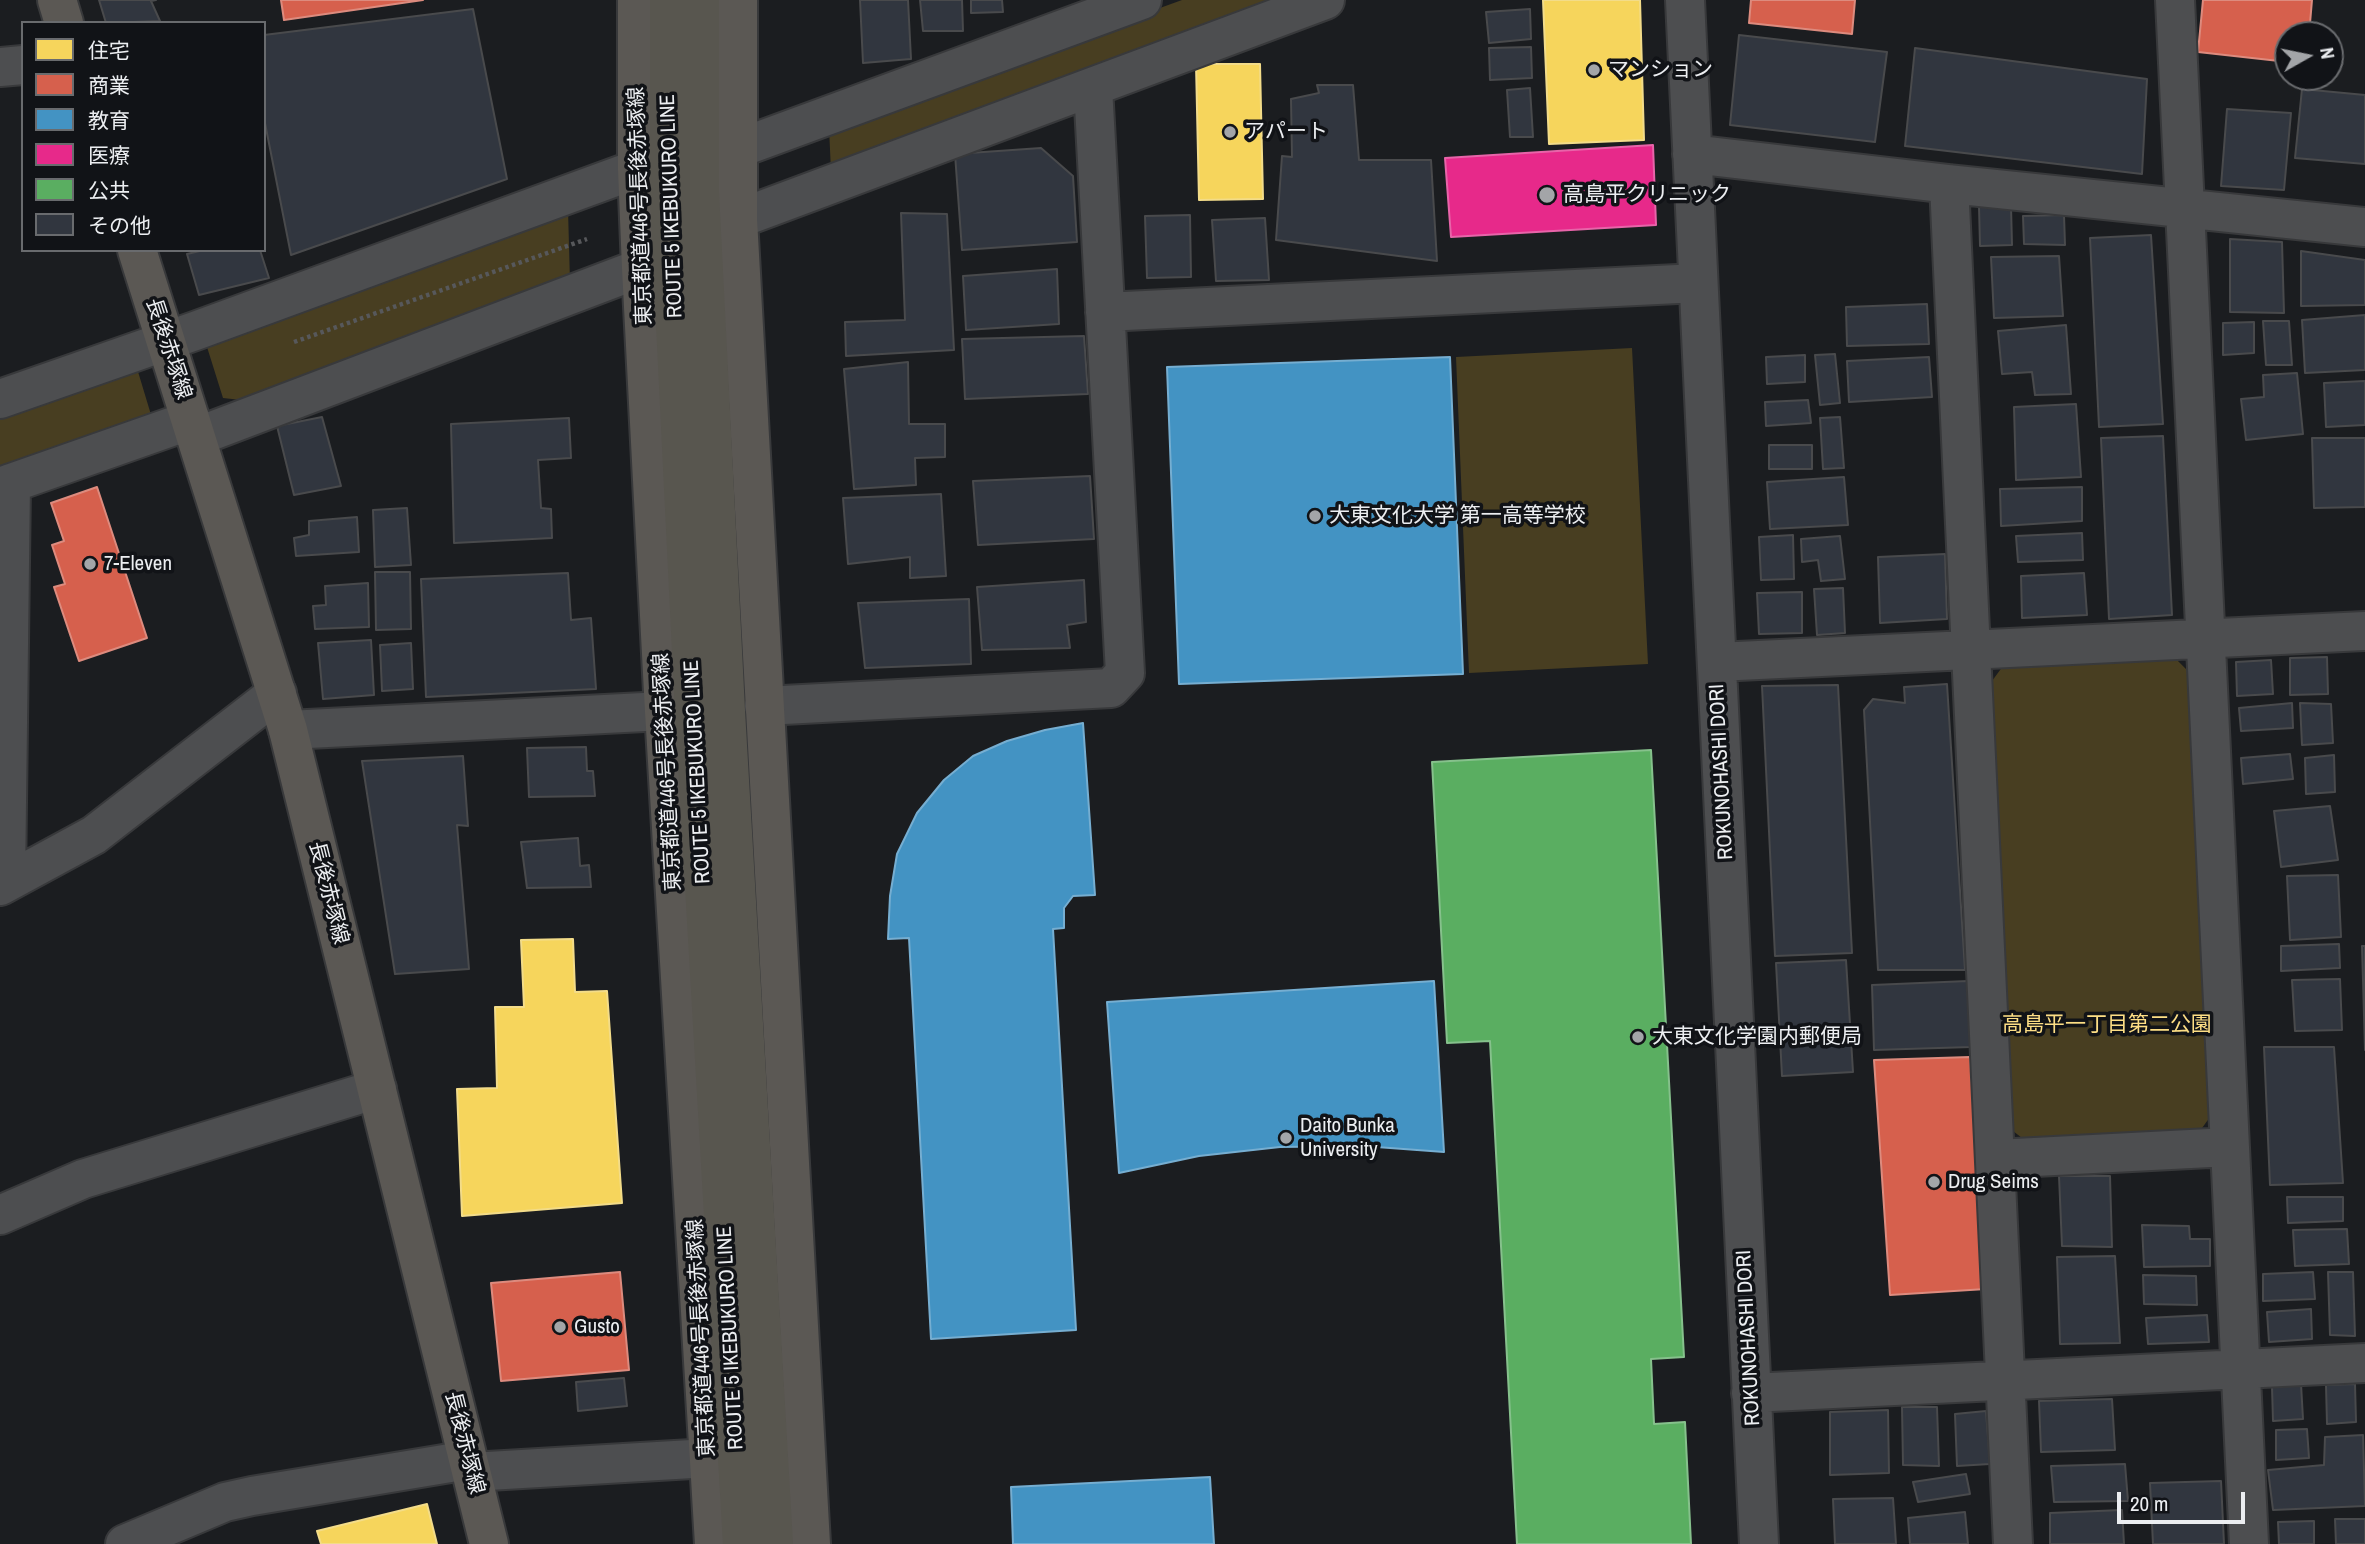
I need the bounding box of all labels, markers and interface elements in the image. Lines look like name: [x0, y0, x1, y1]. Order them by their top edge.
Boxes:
legend: [21, 21, 266, 252]
north arrow: [2274, 21, 2344, 91]
text: 住宅: [88, 36, 130, 65]
text: N: [2314, 45, 2341, 61]
place label: マンション: [1608, 57, 1713, 83]
marker: マンション: [1586, 62, 1602, 78]
text: 商業: [88, 71, 130, 100]
street label: 東京都道446号長後赤塚線: [624, 86, 658, 326]
street label: ROUTE 5 IKEBUKURO LINE: [656, 94, 688, 318]
text: 教育: [88, 106, 130, 135]
place label: アパート: [1244, 119, 1328, 145]
marker: アパート: [1222, 124, 1238, 140]
text: 医療: [88, 141, 130, 170]
text: 公共: [88, 176, 130, 205]
place label: 高島平クリニック: [1563, 182, 1731, 208]
marker: 高島平クリニック: [1537, 185, 1557, 205]
text: その他: [88, 211, 151, 240]
street label: 長後赤塚線: [140, 295, 196, 403]
place label: 大東文化大学 第一高等学校: [1329, 503, 1586, 529]
marker: 大東文化大学 第一高等学校: [1307, 508, 1323, 524]
place label: 7-Eleven: [104, 551, 172, 577]
marker: 7-Eleven: [82, 556, 98, 572]
street label: 東京都道446号長後赤塚線: [649, 652, 687, 892]
street label: ROUTE 5 IKEBUKURO LINE: [680, 660, 716, 884]
street label: ROKUNOHASHI DORI: [1705, 683, 1739, 861]
street label: 長後赤塚線: [303, 839, 353, 947]
park label: 高島平一丁目第二公園: [2002, 1012, 2212, 1038]
place label: 大東文化学園内郵便局: [1652, 1024, 1862, 1050]
marker: 大東文化学園内郵便局: [1630, 1029, 1646, 1045]
place label: Daito Bunka University: [1300, 1113, 1395, 1163]
marker: Daito Bunka University: [1278, 1130, 1294, 1146]
place label: Drug Seims: [1948, 1169, 2039, 1195]
marker: Drug Seims: [1926, 1174, 1942, 1190]
street label: 東京都道446号長後赤塚線: [683, 1218, 721, 1458]
street label: ROUTE 5 IKEBUKURO LINE: [713, 1226, 749, 1450]
street label: ROKUNOHASHI DORI: [1732, 1249, 1766, 1427]
place label: Gusto: [574, 1314, 620, 1340]
marker: Gusto: [552, 1319, 568, 1335]
street label: 長後赤塚線: [439, 1389, 489, 1497]
scale bar: [2120, 1478, 2248, 1522]
text: 20 m: [2130, 1489, 2168, 1518]

